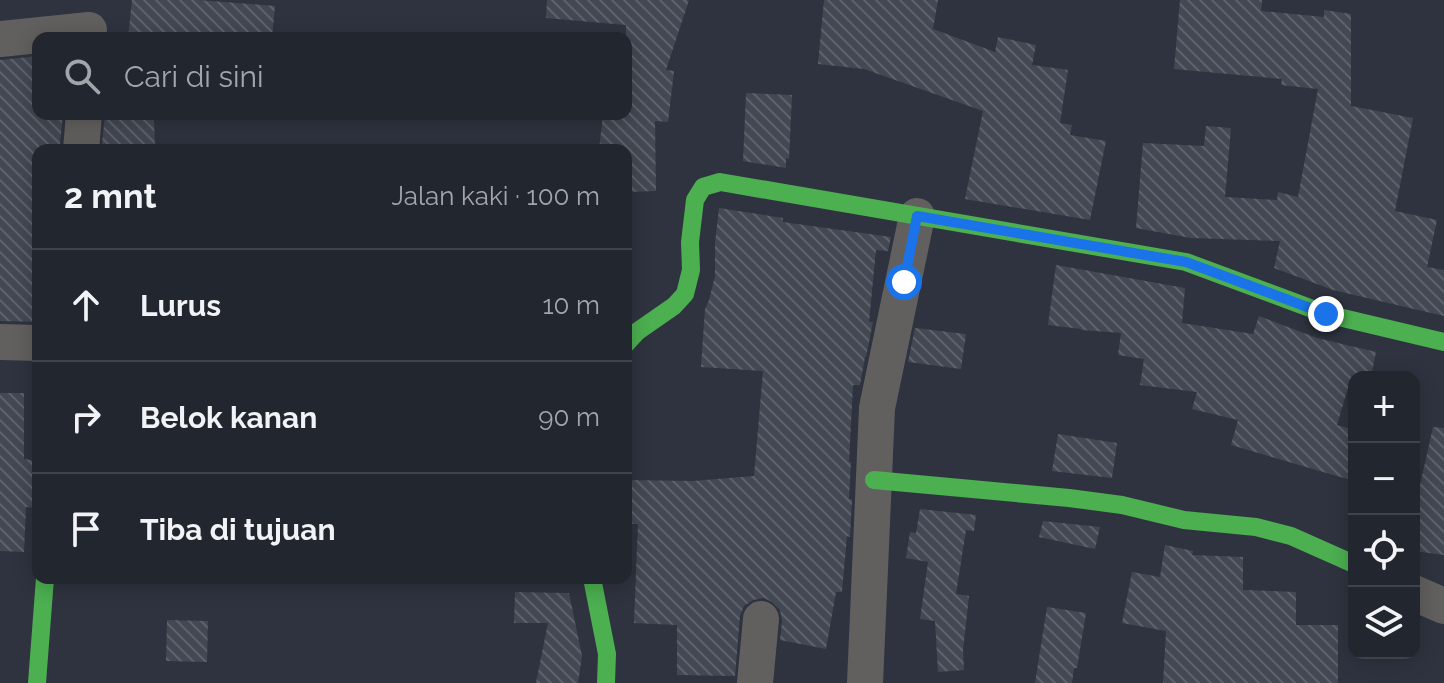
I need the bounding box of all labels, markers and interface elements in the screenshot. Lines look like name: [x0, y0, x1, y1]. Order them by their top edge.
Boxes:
search box: [32, 32, 632, 120]
icon: search: [60, 54, 104, 98]
text: Cari di sini: [124, 59, 264, 94]
text: 2 mnt: [64, 176, 157, 216]
text: Jalan kaki · 100 m: [392, 181, 600, 211]
route start: [886, 264, 922, 300]
icon: ahead: [64, 283, 108, 327]
text: Lurus: [140, 288, 221, 323]
text: 10 m: [542, 290, 600, 320]
route end: [1308, 296, 1344, 332]
map controls: [1348, 371, 1420, 659]
button: +: [1348, 371, 1420, 443]
icon: right: [64, 395, 108, 439]
text: Belok kanan: [140, 400, 317, 435]
text: 90 m: [538, 402, 600, 432]
button: −: [1348, 443, 1420, 515]
icon: arrive: [64, 507, 108, 551]
text: Tiba di tujuan: [140, 512, 336, 547]
button: locate: [1348, 515, 1420, 587]
button: layers: [1348, 587, 1420, 659]

